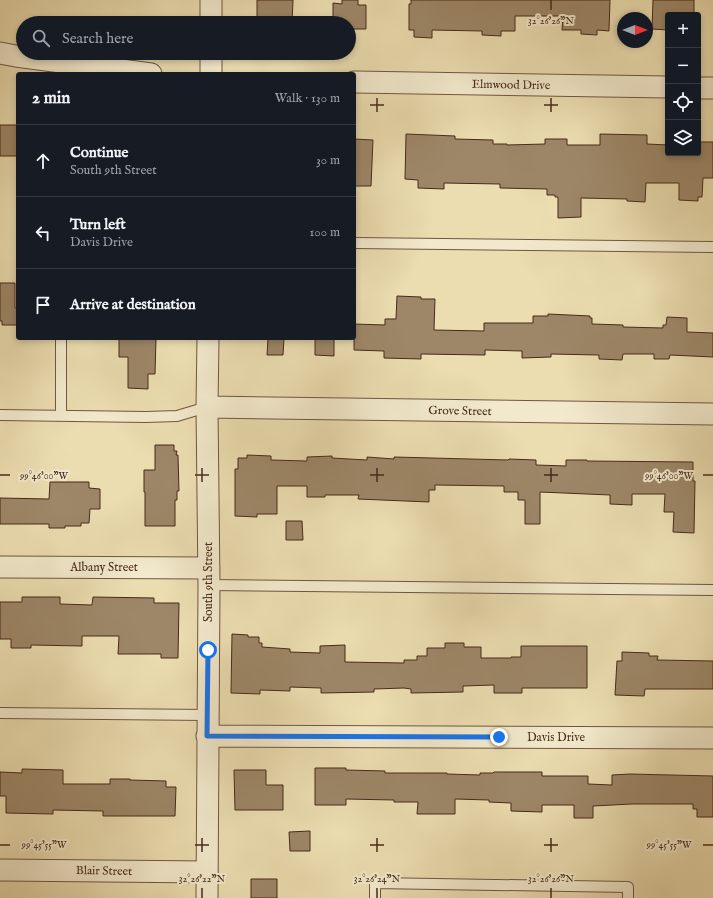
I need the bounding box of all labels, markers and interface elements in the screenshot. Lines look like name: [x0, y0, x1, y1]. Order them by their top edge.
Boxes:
north arrow: [617, 12, 653, 48]
map controls: [665, 12, 701, 156]
button: +: [665, 12, 701, 48]
text: 32°26'26"N: [528, 15, 574, 28]
search box: [16, 16, 356, 60]
icon: search: [30, 27, 52, 49]
text: Search here: [62, 29, 133, 48]
button: −: [665, 48, 701, 84]
street label: Elmwood Drive: [472, 77, 551, 93]
button: locate: [665, 84, 701, 120]
text: 2 min: [32, 88, 70, 109]
text: Walk · 130 m: [275, 90, 340, 107]
button: layers: [665, 120, 701, 156]
text: Continue: [70, 143, 128, 162]
icon: ahead: [32, 150, 54, 172]
text: 30 m: [316, 152, 340, 169]
text: South 9th Street: [70, 162, 157, 179]
text: Turn left: [70, 215, 126, 234]
icon: left: [32, 222, 54, 244]
text: 100 m: [310, 224, 340, 241]
text: Davis Drive: [70, 234, 133, 251]
icon: arrive: [32, 294, 54, 316]
text: Arrive at destination: [70, 295, 196, 314]
street label: Grove Street: [428, 403, 492, 419]
text: 99°46'00"W: [19, 470, 69, 483]
text: 99°46'00"W: [644, 470, 694, 483]
street label: South 9th Street: [201, 542, 216, 622]
street label: Albany Street: [69, 560, 138, 575]
route start: [199, 641, 217, 659]
route end: [490, 728, 508, 746]
street label: Davis Drive: [527, 730, 585, 745]
text: 99°45'55"W: [21, 839, 67, 852]
text: 99°45'55"W: [646, 839, 692, 852]
street label: Blair Street: [76, 863, 132, 879]
text: 32°26'22"N: [179, 873, 225, 886]
text: 32°26'24"N: [354, 873, 401, 886]
text: 32°26'26"N: [528, 873, 574, 886]

